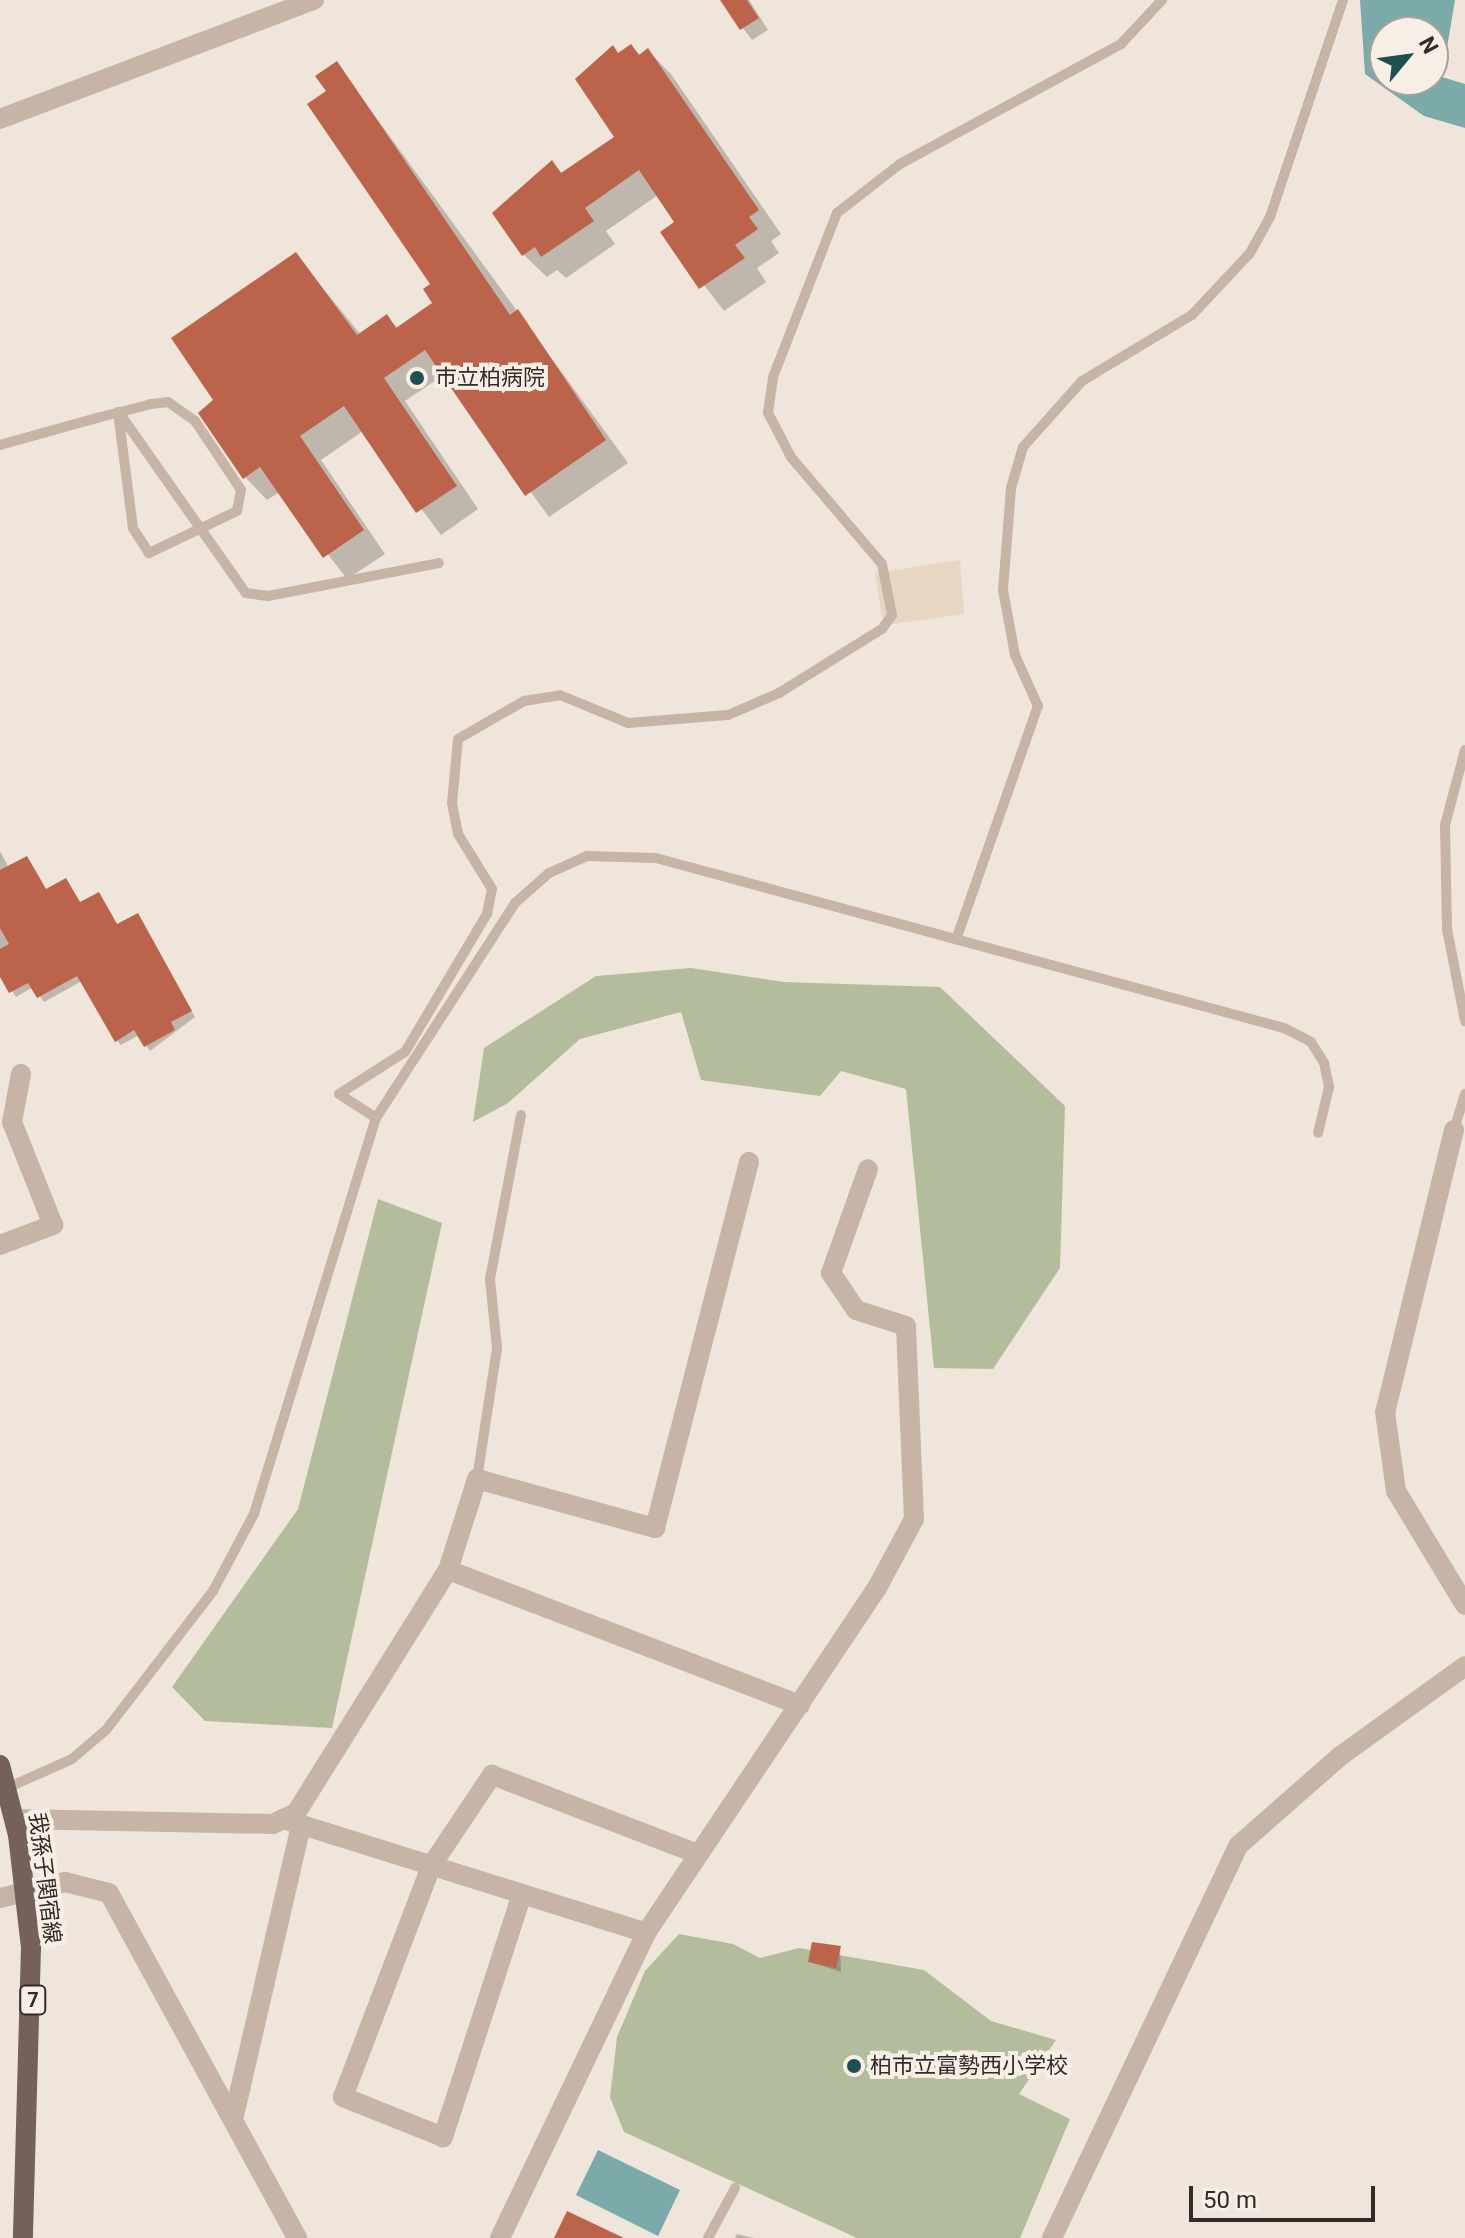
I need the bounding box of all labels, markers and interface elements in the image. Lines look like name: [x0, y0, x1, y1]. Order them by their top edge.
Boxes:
north arrow: [1369, 16, 1449, 96]
text: N: [1414, 32, 1443, 58]
place label: 市立柏病院: [435, 365, 545, 391]
marker: 市立柏病院: [406, 367, 428, 389]
street label: 我孫子関宿線: [24, 1811, 66, 1945]
road number: 7: [19, 1984, 47, 2016]
place label: 柏市立富勢西小学校: [870, 2053, 1068, 2079]
marker: 柏市立富勢西小学校: [845, 2057, 863, 2075]
scale bar: [1193, 2170, 1379, 2220]
text: 50 m: [1203, 2186, 1257, 2214]

